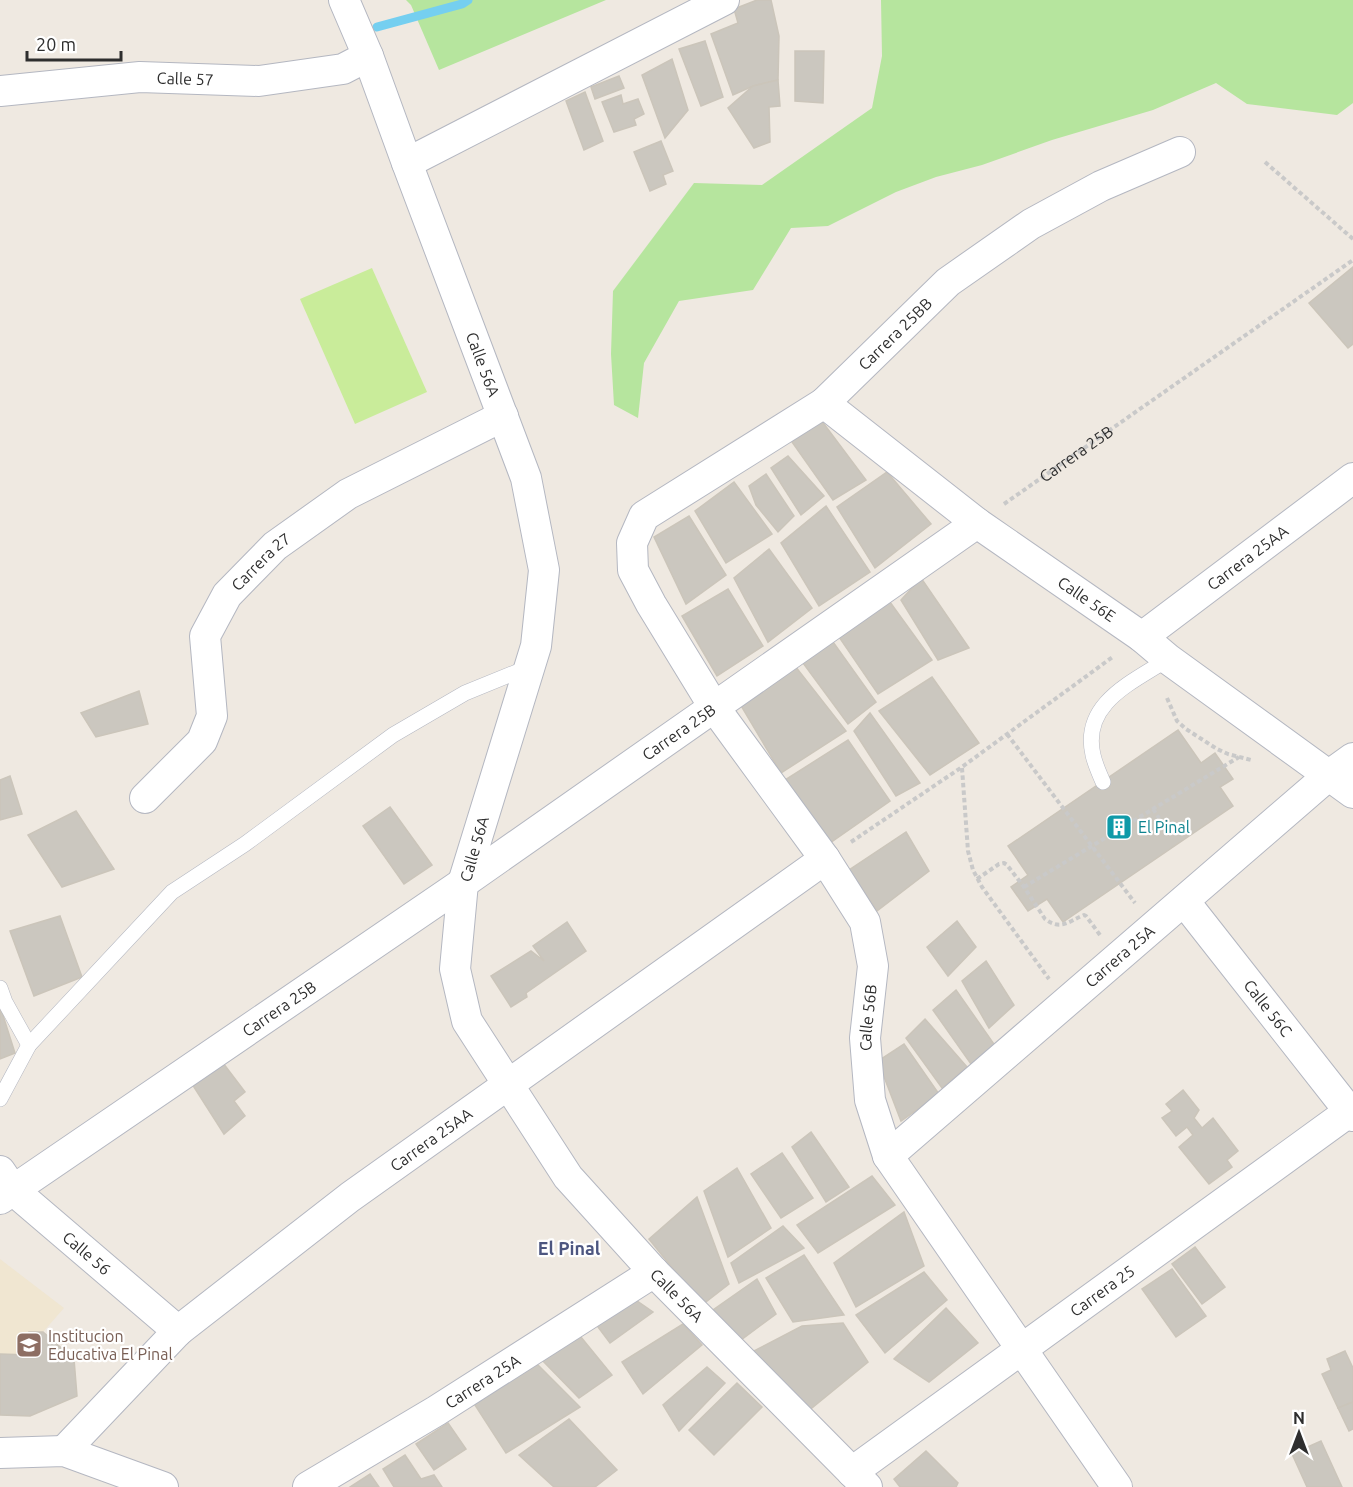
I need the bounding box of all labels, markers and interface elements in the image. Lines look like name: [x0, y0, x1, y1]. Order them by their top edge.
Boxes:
scale bar: [27, 24, 122, 62]
text: 20 m: [36, 34, 76, 54]
street label: Calle 57: [156, 69, 214, 88]
street label: Carrera 25BB: [855, 294, 935, 374]
street label: Calle 56A: [463, 330, 504, 400]
street label: Carrera 25B: [1036, 422, 1116, 485]
street label: Carrera 25AA: [1204, 521, 1292, 594]
street label: Carrera 27: [228, 529, 294, 594]
street label: Calle 56E: [1055, 573, 1119, 625]
street label: Carrera 25B: [639, 700, 719, 764]
building icon: El Pinal: [1104, 812, 1134, 842]
street label: Calle 56A: [456, 814, 492, 884]
place label: El Pinal: [1138, 818, 1190, 836]
street label: Carrera 25A: [1081, 921, 1158, 991]
street label: Calle 56C: [1240, 976, 1296, 1040]
street label: Carrera 25B: [239, 977, 319, 1040]
street label: Calle 56B: [856, 983, 880, 1052]
street label: Carrera 25AA: [387, 1104, 476, 1175]
street label: Calle 56: [59, 1228, 114, 1278]
district label: El Pinal: [538, 1238, 601, 1258]
street label: Carrera 25: [1067, 1261, 1138, 1320]
street label: Calle 56A: [647, 1265, 707, 1326]
place label: Institucion Educativa El Pinal: [48, 1327, 173, 1363]
school or university icon: Institucion Educativa El Pinal: [14, 1330, 44, 1360]
street label: Carrera 25A: [442, 1350, 524, 1412]
north arrow: [1269, 1403, 1329, 1463]
text: N: [1293, 1409, 1305, 1427]

